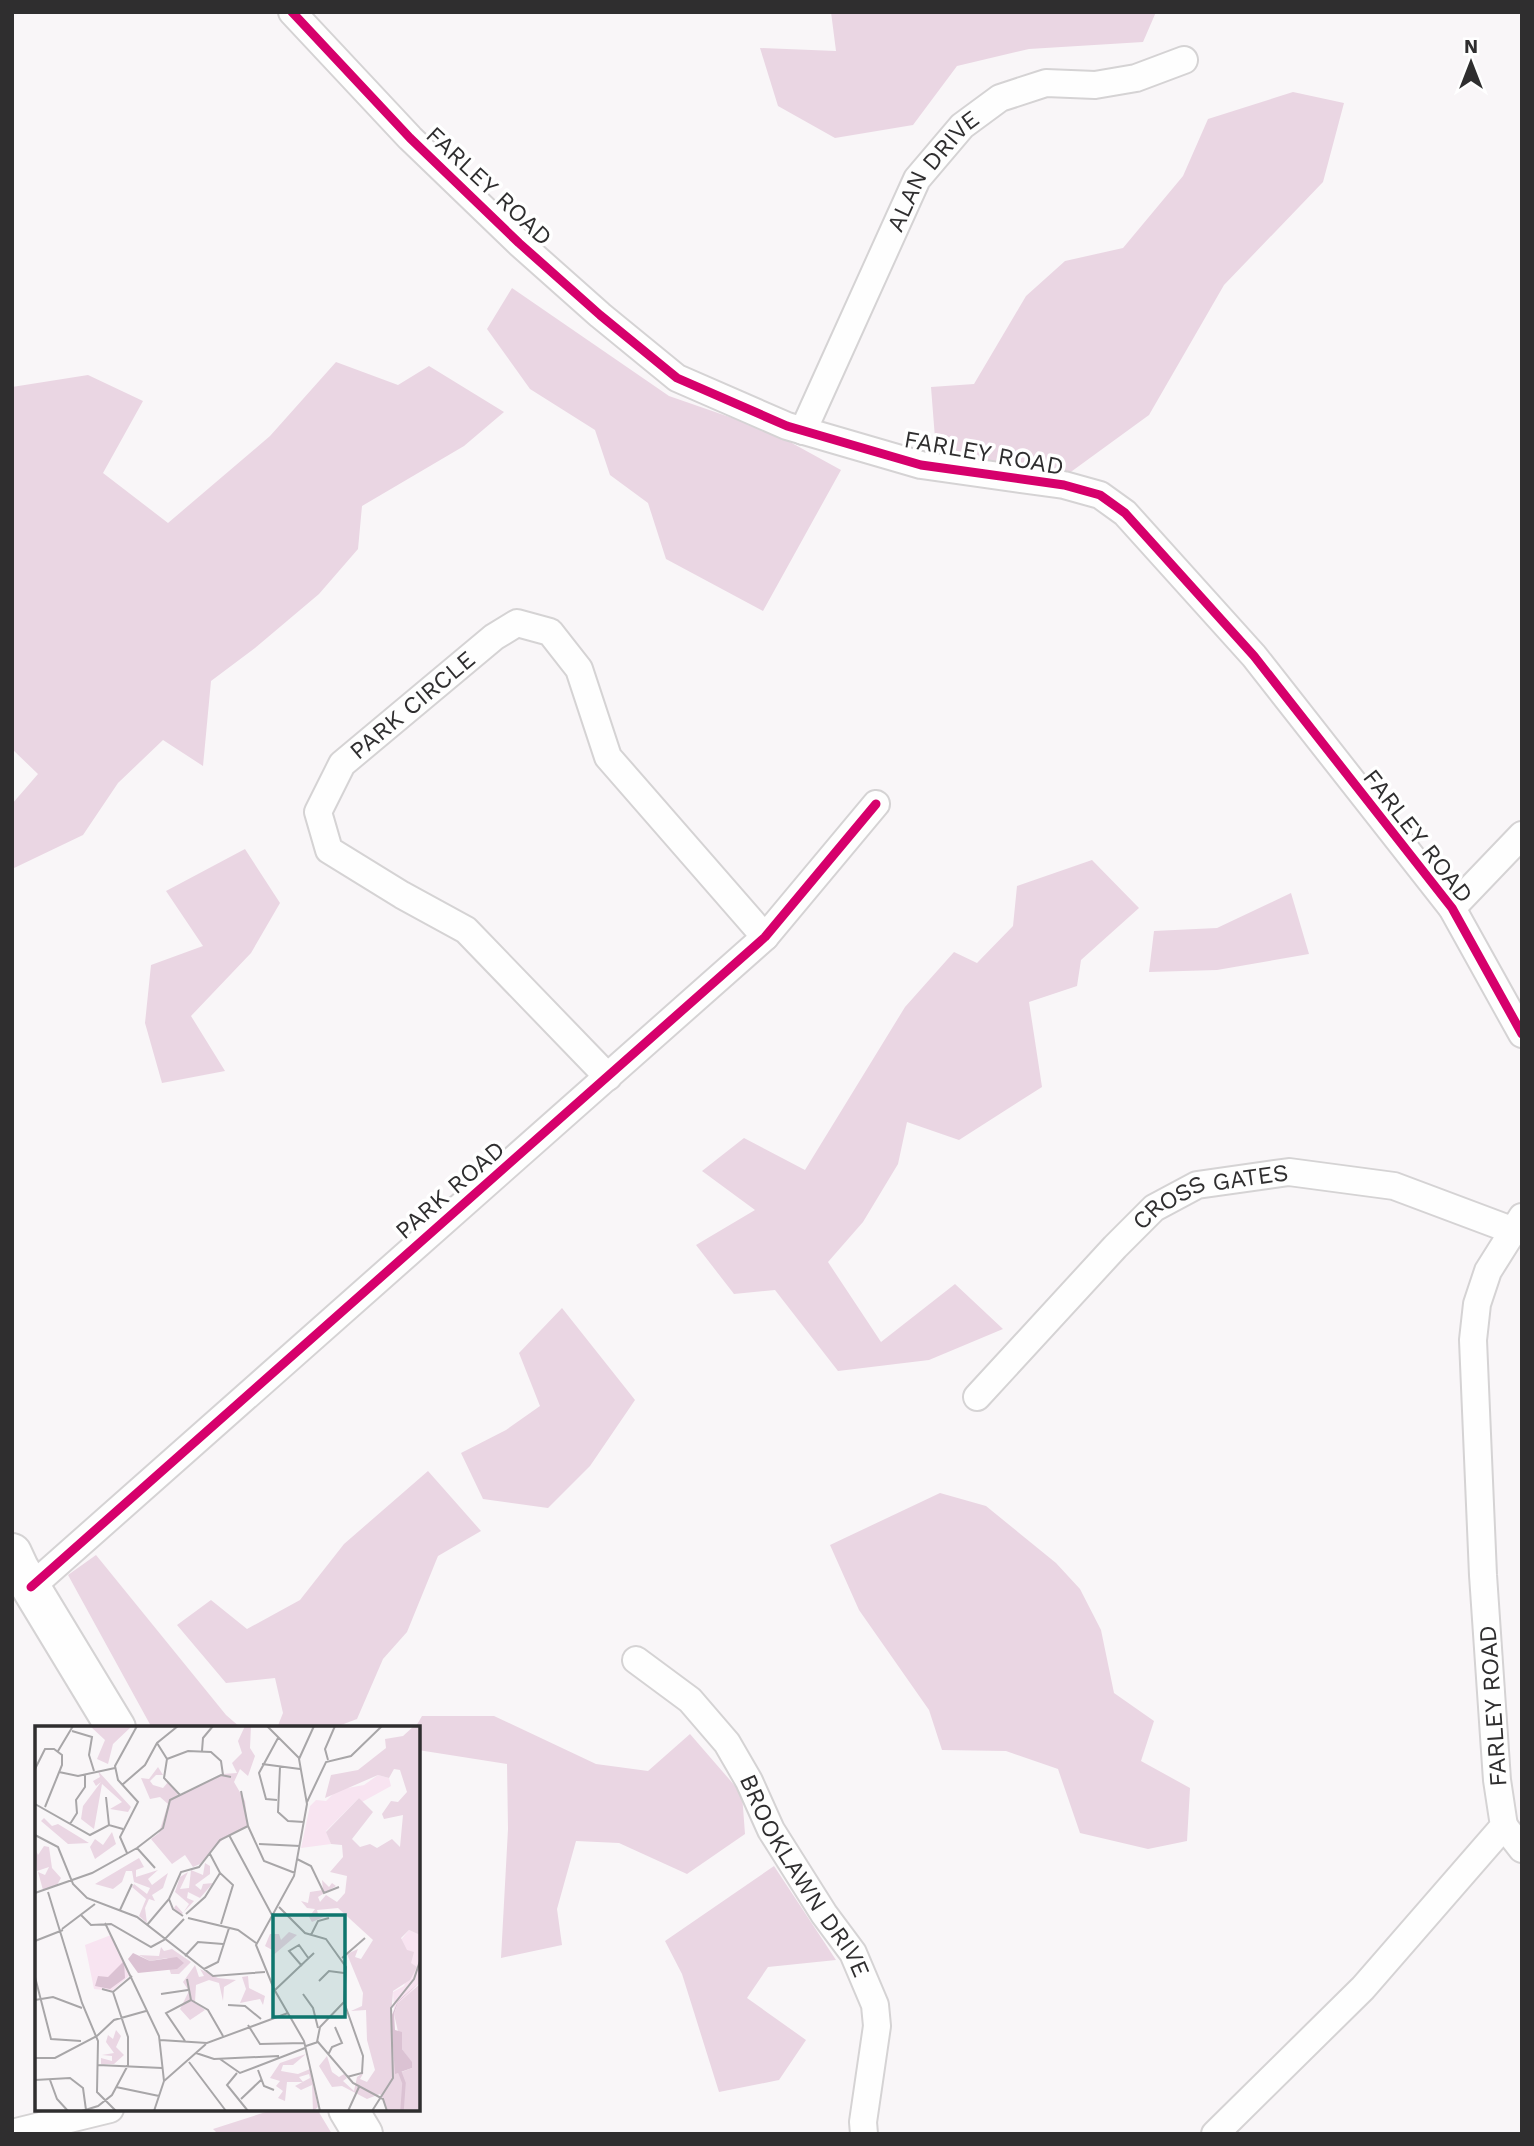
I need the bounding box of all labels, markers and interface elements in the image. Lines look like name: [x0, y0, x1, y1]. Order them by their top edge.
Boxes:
north arrow: [1436, 28, 1506, 98]
text: N: [1464, 35, 1478, 58]
street label: ALAN DRIVE: [881, 104, 984, 236]
street label: FARLEY ROAD: [420, 121, 558, 251]
street label: FARLEY ROAD: [902, 425, 1066, 481]
street label: PARK CIRCLE: [344, 645, 481, 765]
street label: FARLEY ROAD: [1357, 764, 1479, 908]
street label: PARK ROAD: [390, 1135, 510, 1245]
street label: CROSS GATES: [1127, 1158, 1290, 1235]
street label: FARLEY ROAD: [1473, 1624, 1513, 1788]
inset map: [35, 1726, 420, 2111]
street label: BROOKLAWN DRIVE: [734, 1770, 876, 1981]

